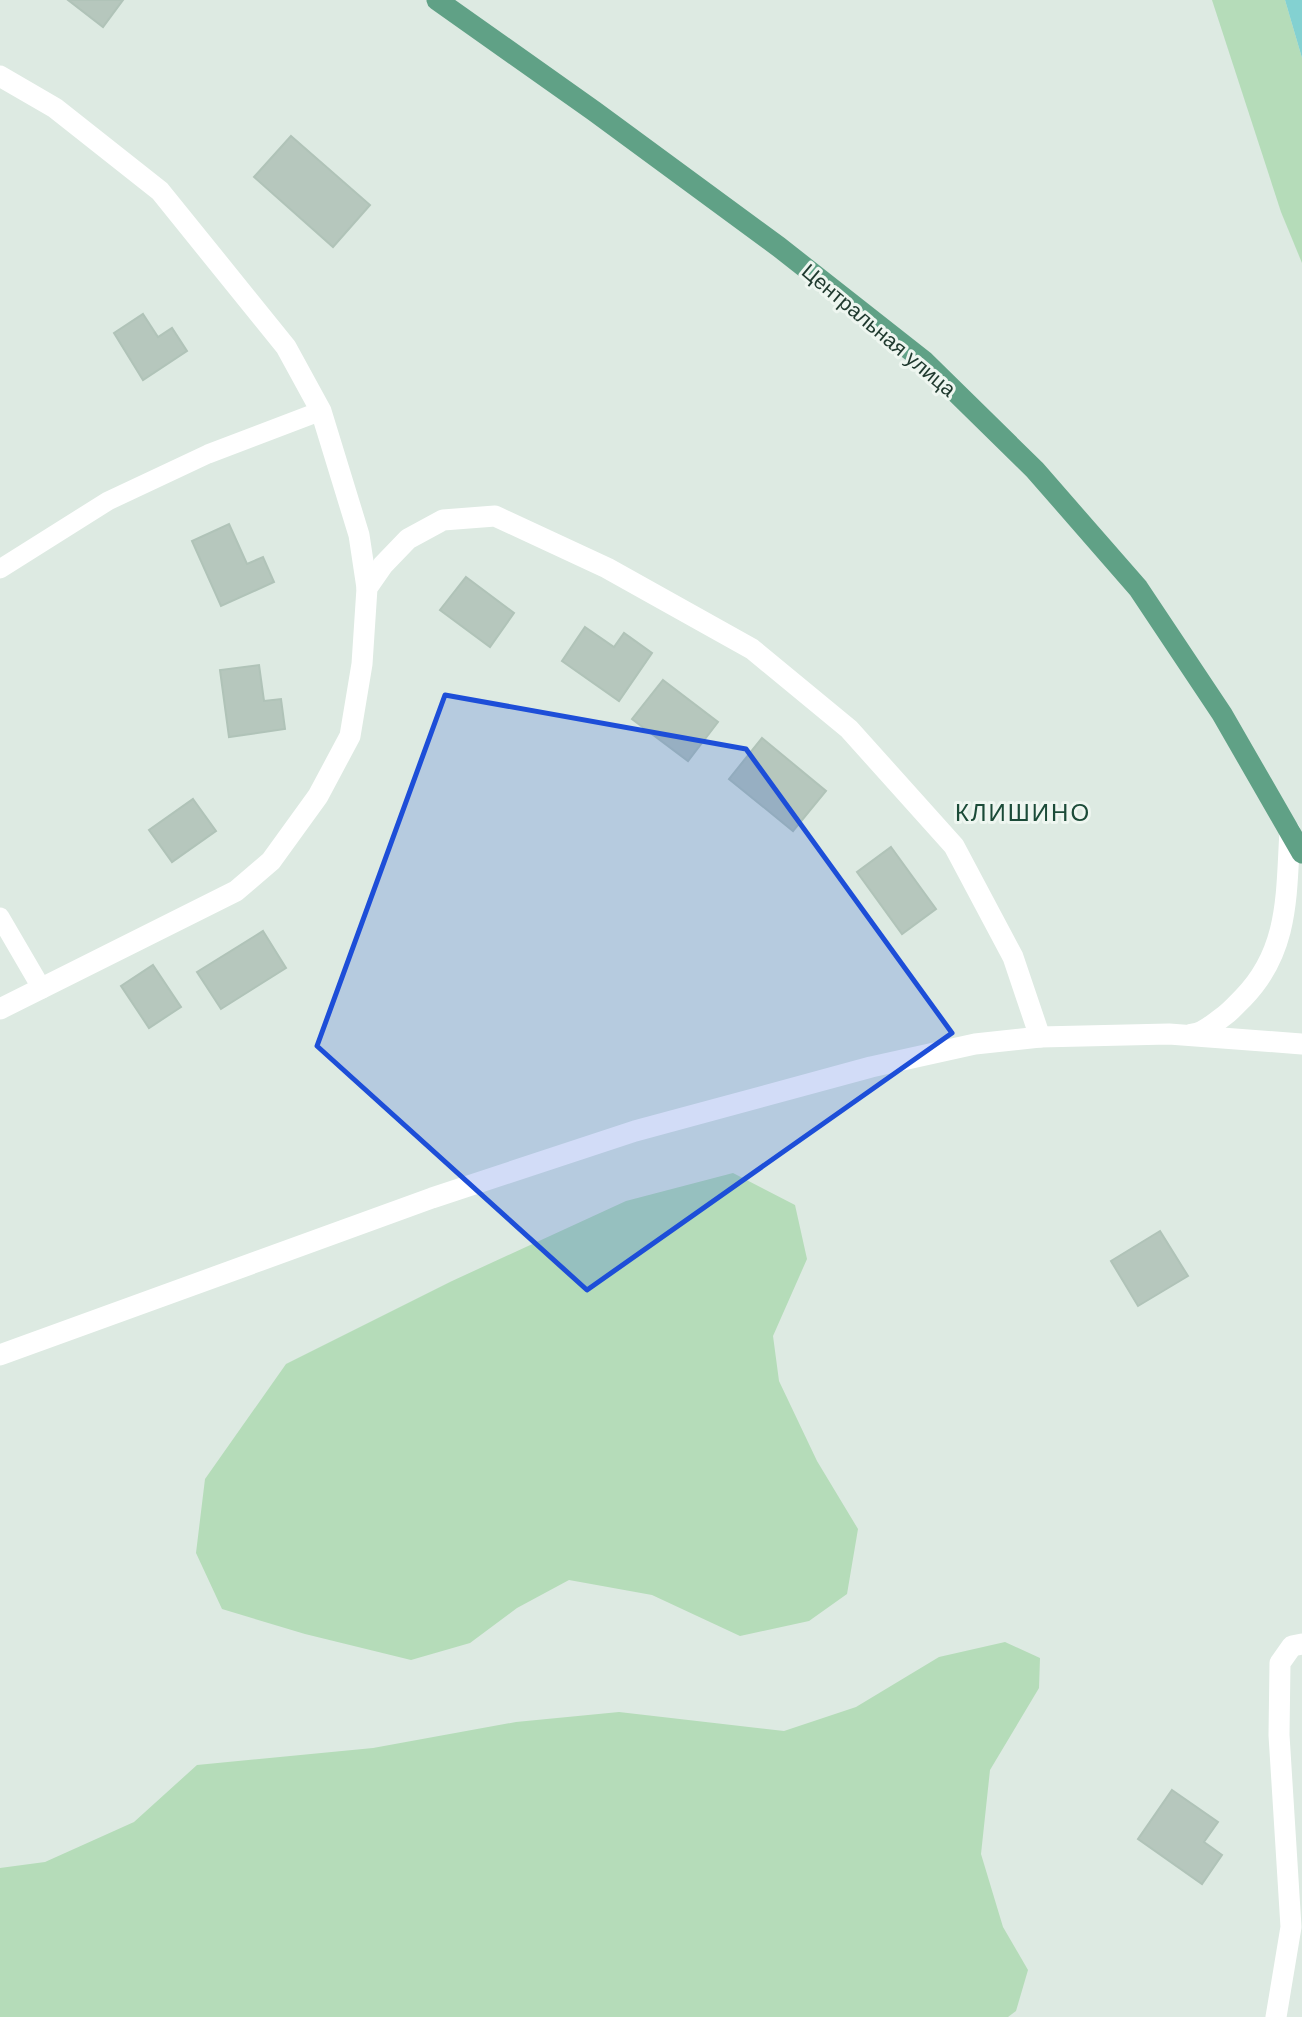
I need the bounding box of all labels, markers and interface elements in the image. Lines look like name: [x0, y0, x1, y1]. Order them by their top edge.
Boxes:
street label: Центральная улица: [798, 259, 961, 401]
district label: КЛИШИНО: [955, 799, 1091, 826]

